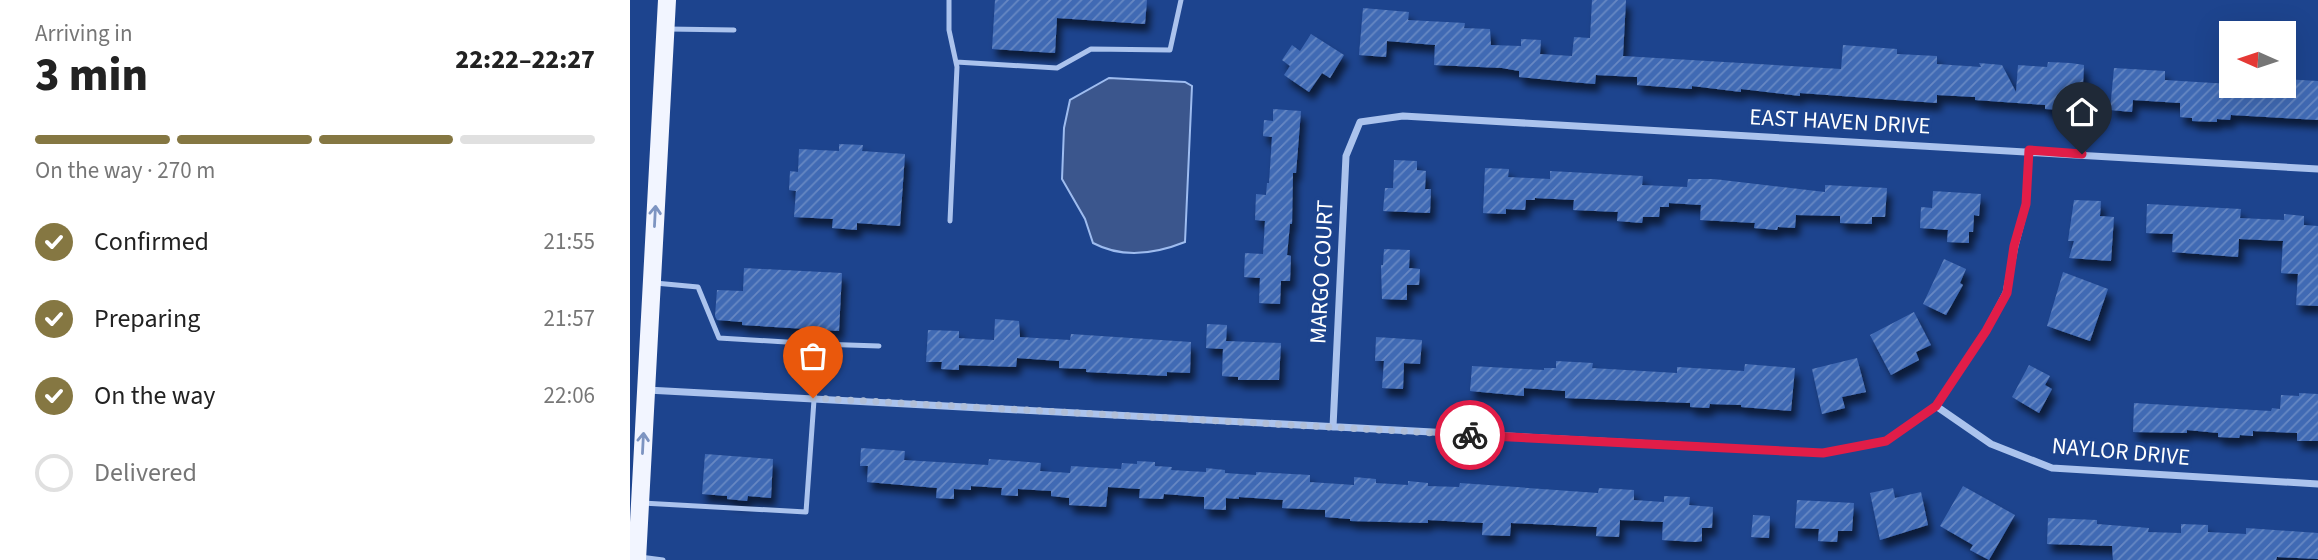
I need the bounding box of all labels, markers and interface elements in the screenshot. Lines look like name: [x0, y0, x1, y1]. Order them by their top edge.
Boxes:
text: Arriving in: [35, 17, 133, 50]
north arrow: [2219, 21, 2296, 98]
map controls: [2219, 21, 2296, 98]
text: 22:22–22:27: [455, 41, 595, 78]
text: 3 min: [35, 43, 148, 108]
pin: [2052, 82, 2112, 154]
icon: home: [2063, 93, 2101, 131]
street label: EAST HAVEN DRIVE: [1749, 100, 1931, 143]
text: On the way · 270 m: [35, 154, 215, 187]
street label: MARGO COURT: [1301, 199, 1342, 345]
one-way arrow: [649, 205, 662, 228]
icon: check: [35, 223, 73, 261]
text: Confirmed: [94, 223, 209, 260]
text: 21:55: [544, 225, 595, 258]
icon: check: [35, 300, 73, 338]
text: Preparing: [94, 300, 200, 337]
text: 21:57: [544, 302, 595, 335]
pin: [783, 326, 843, 398]
icon: bag: [794, 337, 832, 375]
icon: check: [35, 377, 73, 415]
text: On the way: [94, 377, 215, 414]
text: 22:06: [544, 379, 595, 412]
courier: [1435, 400, 1505, 470]
icon: bike: [1451, 416, 1489, 454]
street label: NAYLOR DRIVE: [2050, 429, 2192, 474]
one-way arrow: [637, 432, 650, 455]
text: Delivered: [94, 454, 197, 491]

